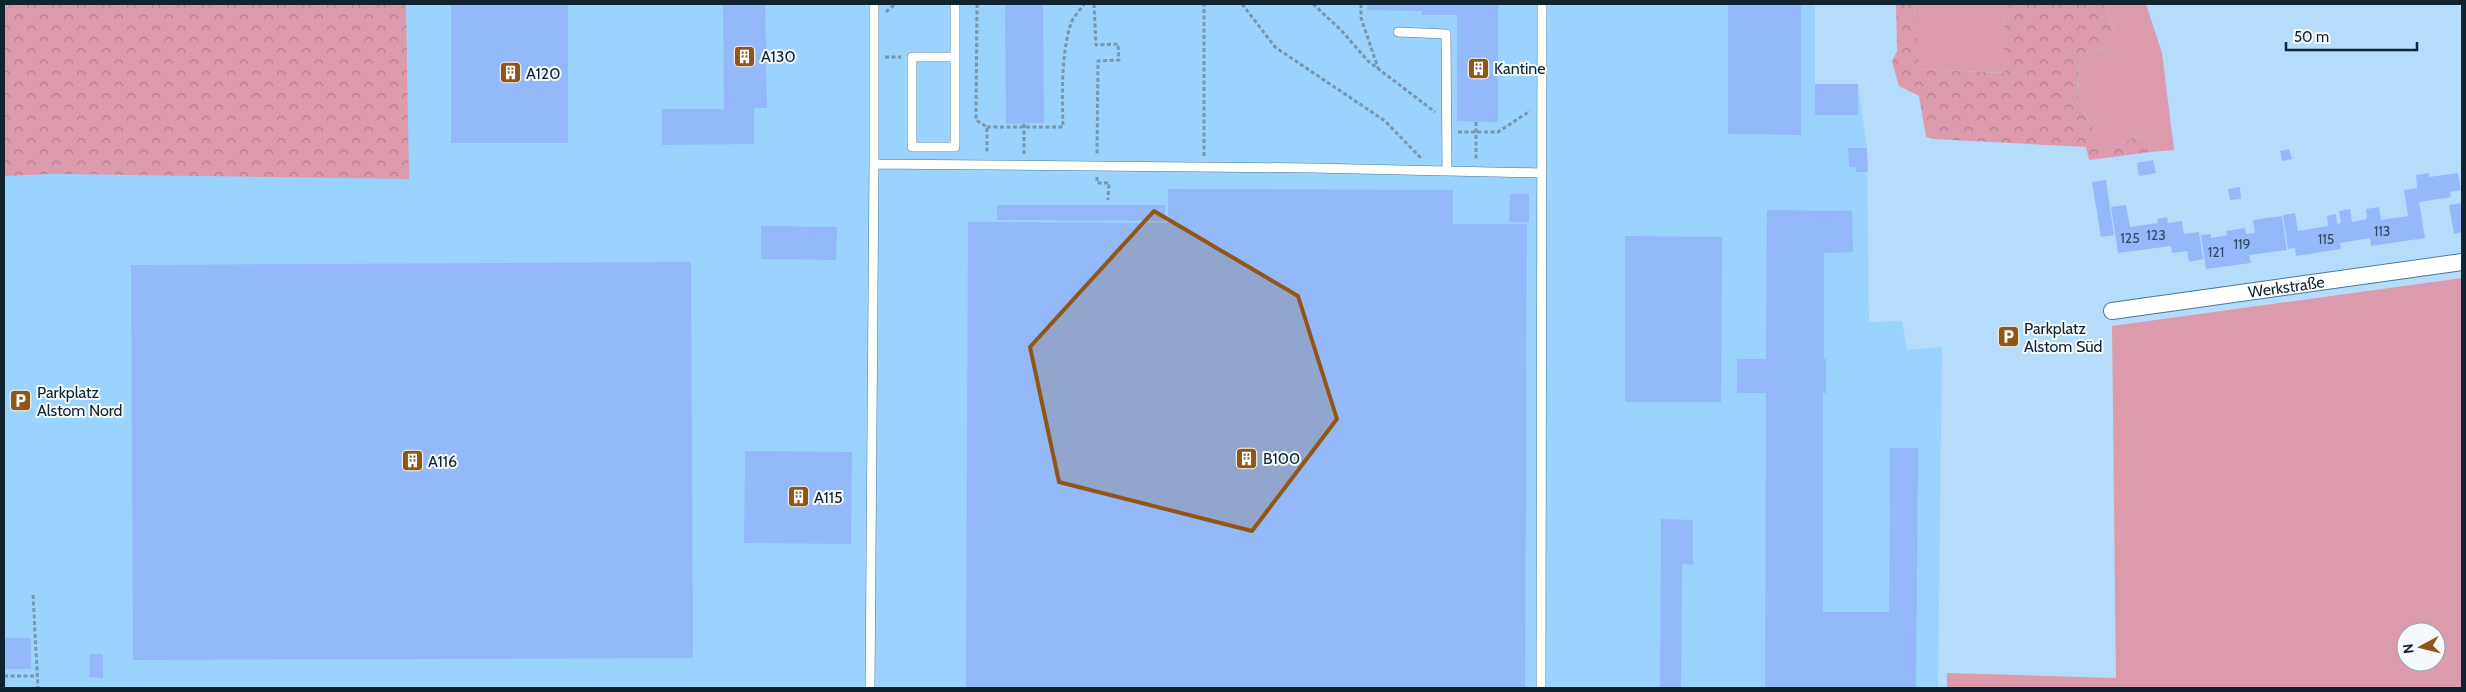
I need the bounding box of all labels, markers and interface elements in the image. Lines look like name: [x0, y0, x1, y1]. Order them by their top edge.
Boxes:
scale bar: [2286, 20, 2417, 52]
text: 50 m: [2294, 28, 2329, 46]
building icon: A130: [733, 44, 757, 68]
place label: A130: [761, 47, 796, 66]
building icon: Kantine: [1466, 56, 1490, 80]
place label: Kantine: [1494, 59, 1545, 78]
building icon: A120: [498, 61, 522, 85]
place label: A120: [526, 64, 560, 83]
house number: 113: [2374, 222, 2390, 240]
house number: 123: [2146, 226, 2166, 244]
house number: 125: [2120, 229, 2140, 247]
house number: 115: [2318, 230, 2334, 248]
house number: 119: [2233, 235, 2251, 253]
house number: 121: [2208, 243, 2224, 261]
street label: Werkstraße: [2247, 272, 2326, 302]
place label: Parkplatz Alstom Süd: [2024, 319, 2102, 356]
parking icon: Parkplatz Alstom Süd: [1996, 325, 2020, 349]
place label: Parkplatz Alstom Nord: [37, 383, 122, 420]
parking icon: Parkplatz Alstom Nord: [9, 389, 33, 413]
building icon: B100: [1235, 446, 1259, 470]
building icon: A116: [400, 449, 424, 473]
place label: B100: [1263, 449, 1300, 468]
place label: A116: [428, 452, 457, 471]
building icon: A115: [786, 485, 810, 509]
place label: A115: [814, 488, 843, 507]
north arrow: [2396, 622, 2446, 672]
text: N: [2399, 643, 2418, 655]

